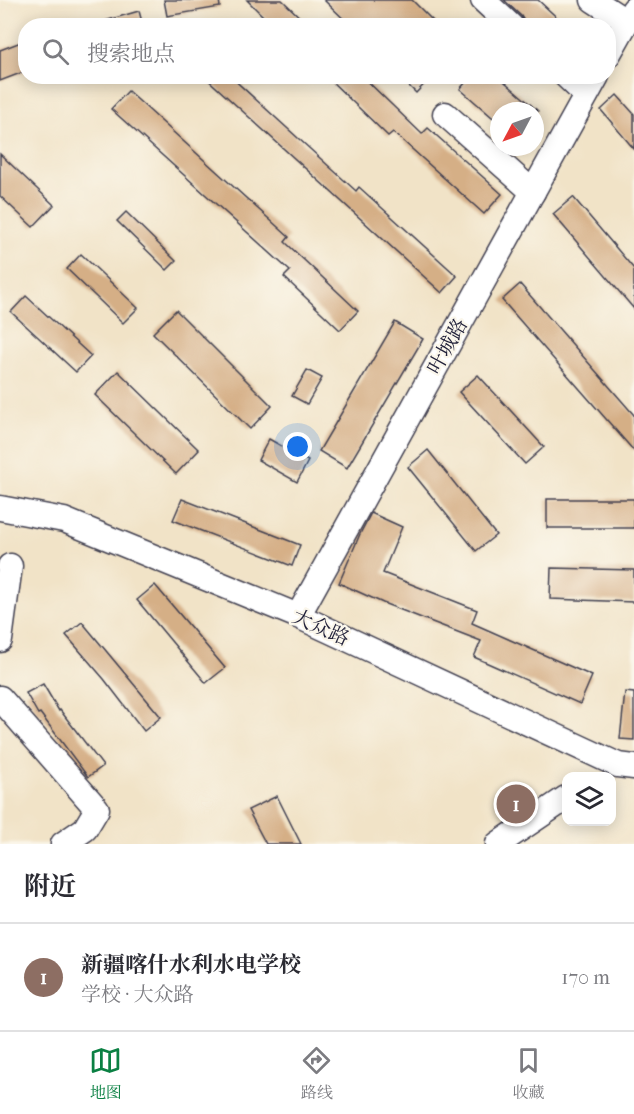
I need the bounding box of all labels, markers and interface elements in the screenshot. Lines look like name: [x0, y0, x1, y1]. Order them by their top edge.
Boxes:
search box: [18, 18, 616, 84]
icon: search: [39, 35, 72, 68]
text: 搜索地点: [87, 41, 175, 67]
north arrow: [490, 102, 544, 156]
street label: 叶城路: [423, 314, 472, 378]
your location: [283, 432, 312, 461]
street label: 大众路: [289, 605, 353, 650]
map controls: [562, 772, 616, 826]
button: layers: [562, 772, 616, 826]
pin: 1: [496, 782, 536, 826]
text: 附近: [24, 871, 76, 902]
text: 新疆喀什水利水电学校: [81, 952, 301, 978]
text: 1: [40, 966, 47, 989]
text: 170 m: [561, 966, 610, 989]
text: 学校 · 大众路: [81, 983, 194, 1006]
tab: 地图: [89, 1044, 122, 1103]
tab: 路线: [300, 1044, 333, 1103]
tab: 收藏: [512, 1044, 545, 1103]

